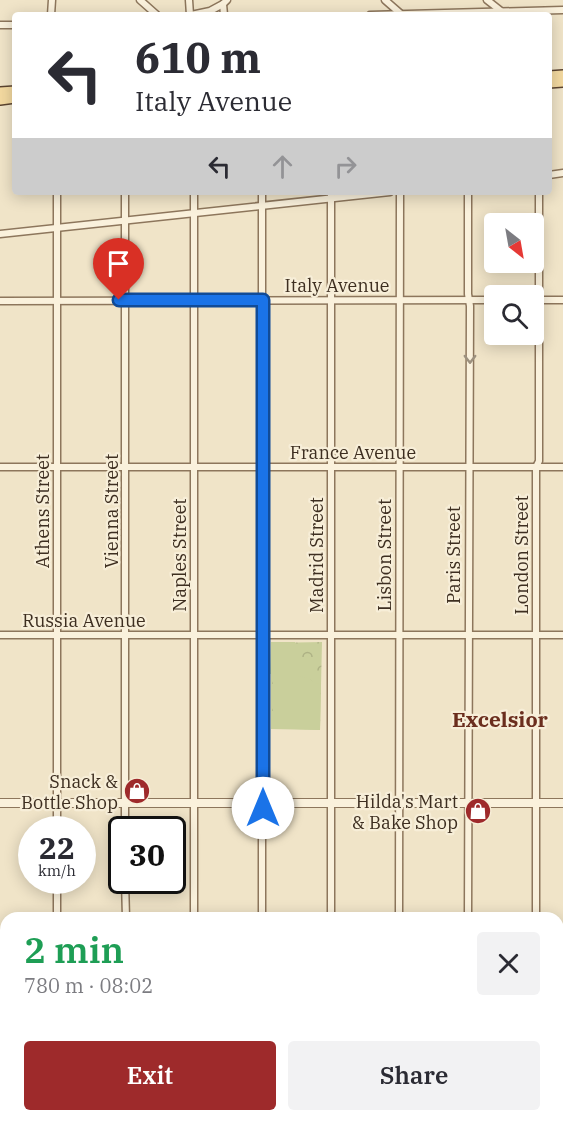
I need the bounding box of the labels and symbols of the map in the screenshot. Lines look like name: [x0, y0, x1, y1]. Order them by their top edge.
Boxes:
north arrow: [484, 213, 544, 273]
pin: [93, 238, 144, 300]
street label: Italy Avenue: [285, 274, 389, 297]
one-way arrow: [464, 354, 476, 363]
street label: France Avenue: [290, 441, 416, 464]
street label: Athens Street: [31, 454, 54, 568]
street label: Vienna Street: [100, 454, 123, 568]
street label: London Street: [510, 495, 533, 615]
street label: Madrid Street: [305, 497, 328, 613]
street label: Naples Street: [168, 498, 191, 612]
street label: Lisbon Street: [373, 499, 396, 611]
street label: Paris Street: [442, 506, 465, 604]
street label: Russia Avenue: [22, 609, 146, 632]
district label: Excelsior: [452, 705, 549, 733]
place label: Snack & Bottle Shop: [21, 770, 118, 814]
shop icon: Snack & Bottle Shop: [122, 776, 152, 806]
position arrow: [231, 776, 295, 840]
place label: Hilda's Mart & Bake Shop: [352, 790, 458, 834]
shop icon: Hilda's Mart & Bake Shop: [463, 796, 493, 826]
speed limit sign: 30: [108, 816, 186, 894]

